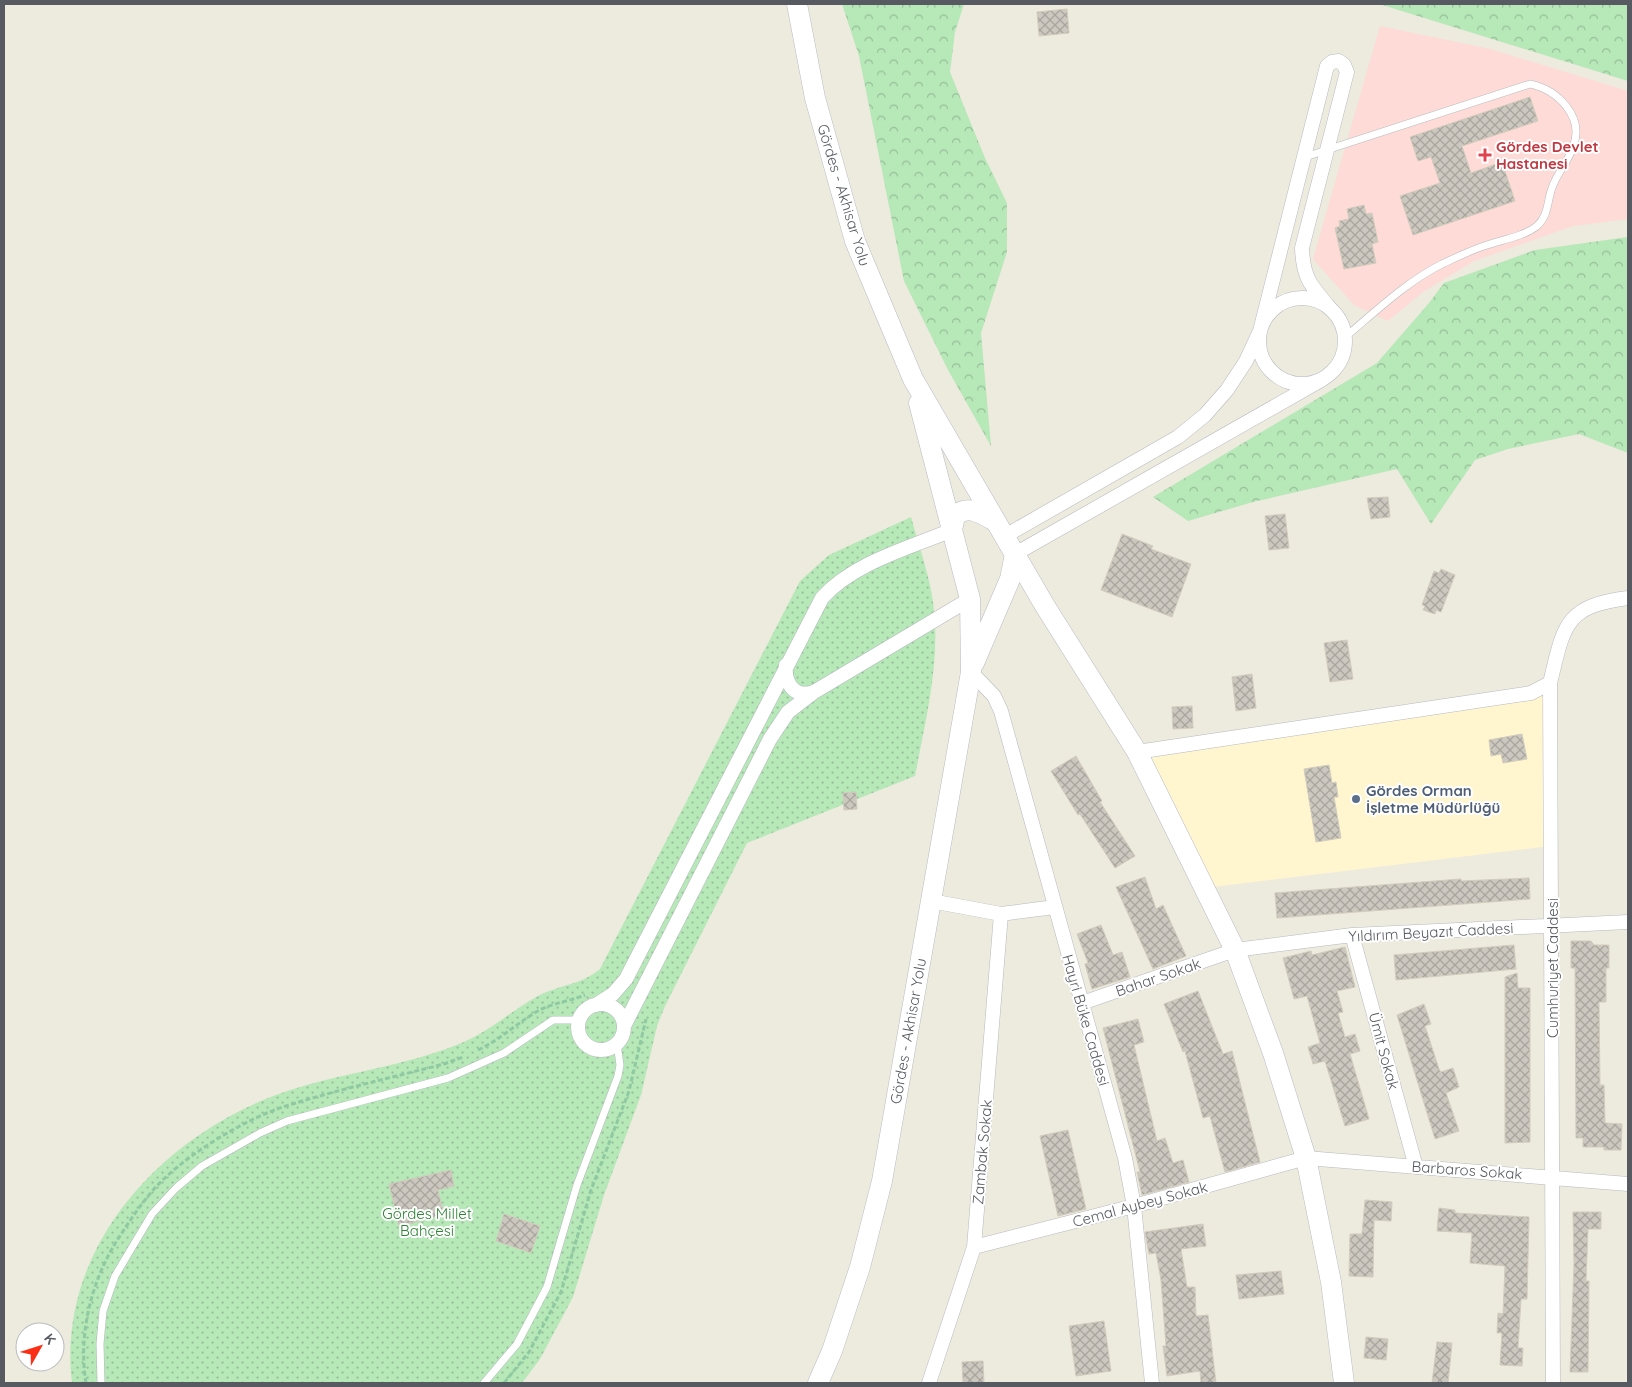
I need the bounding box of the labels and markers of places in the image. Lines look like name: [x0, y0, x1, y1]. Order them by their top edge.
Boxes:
place label: Gördes Devlet Hastanesi: [1496, 137, 1599, 173]
marker: Gördes Devlet Hastanesi: [1478, 148, 1492, 162]
place label: Gördes Orman İşletme Müdürlüğü: [1366, 781, 1500, 817]
marker: Gördes Orman İşletme Müdürlüğü: [1350, 793, 1362, 805]

